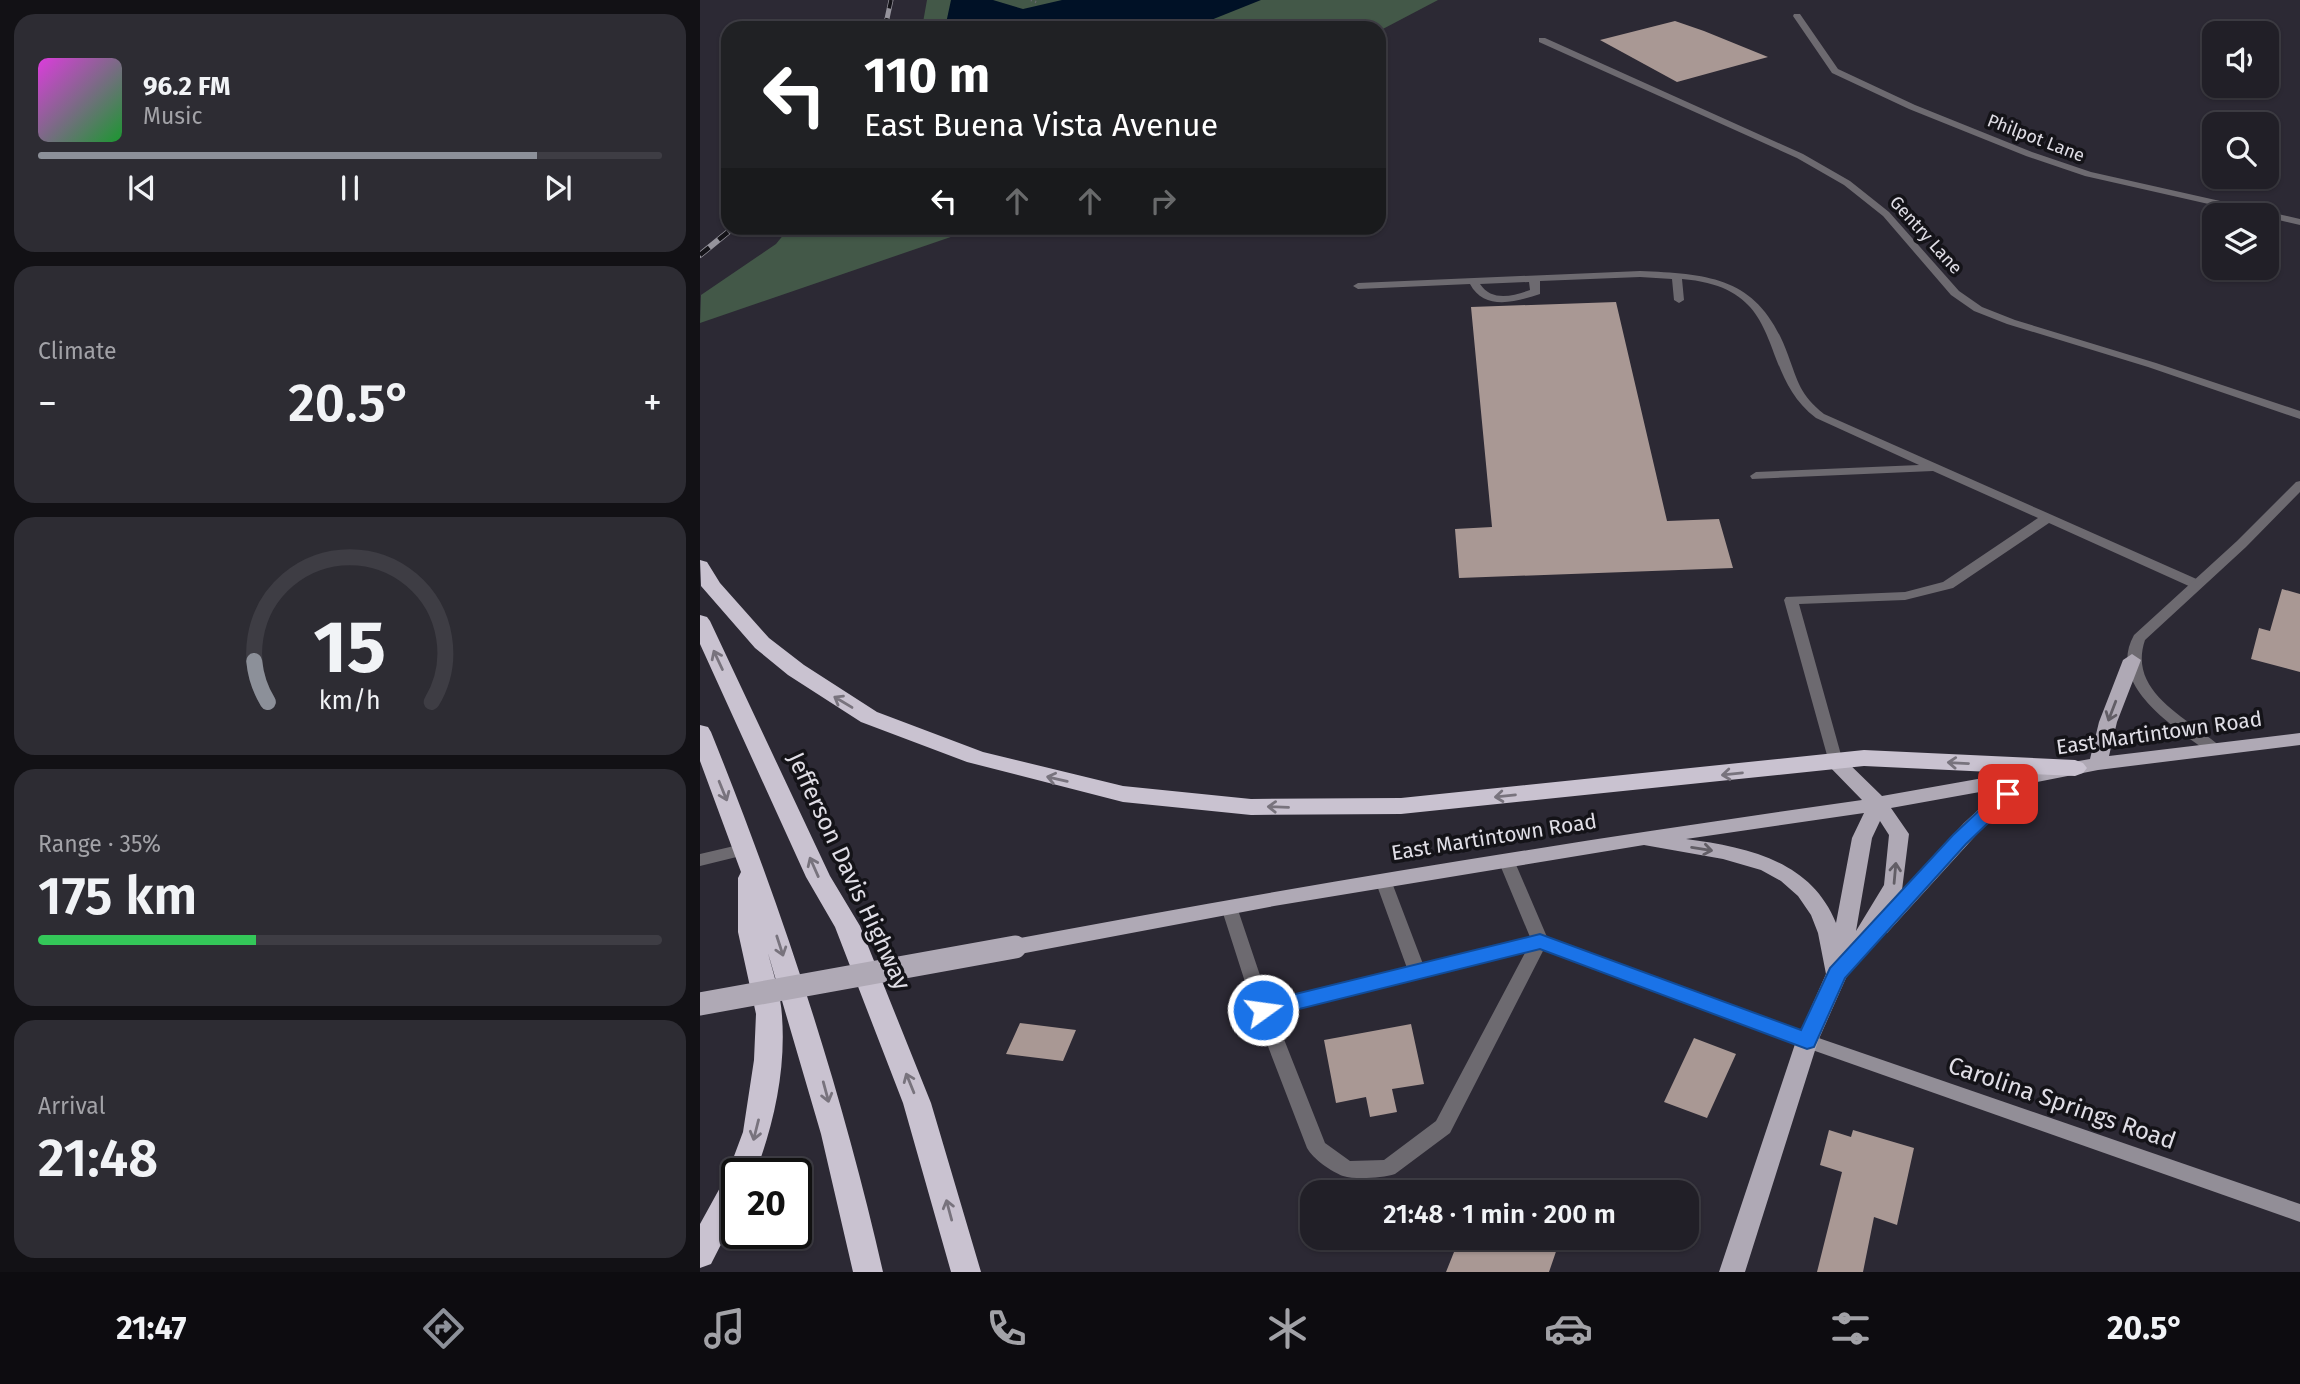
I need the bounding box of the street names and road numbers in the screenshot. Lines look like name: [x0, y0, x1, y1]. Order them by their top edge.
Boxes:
street label: Philpot Lane: [1984, 109, 2088, 167]
street label: Gentry Lane: [1885, 191, 1967, 279]
street label: East Martintown Road: [2054, 706, 2264, 760]
street label: Jefferson Davis Highway: [782, 748, 916, 994]
street label: East Martintown Road: [1389, 808, 1599, 866]
street label: Carolina Springs Road: [1945, 1051, 2179, 1155]

